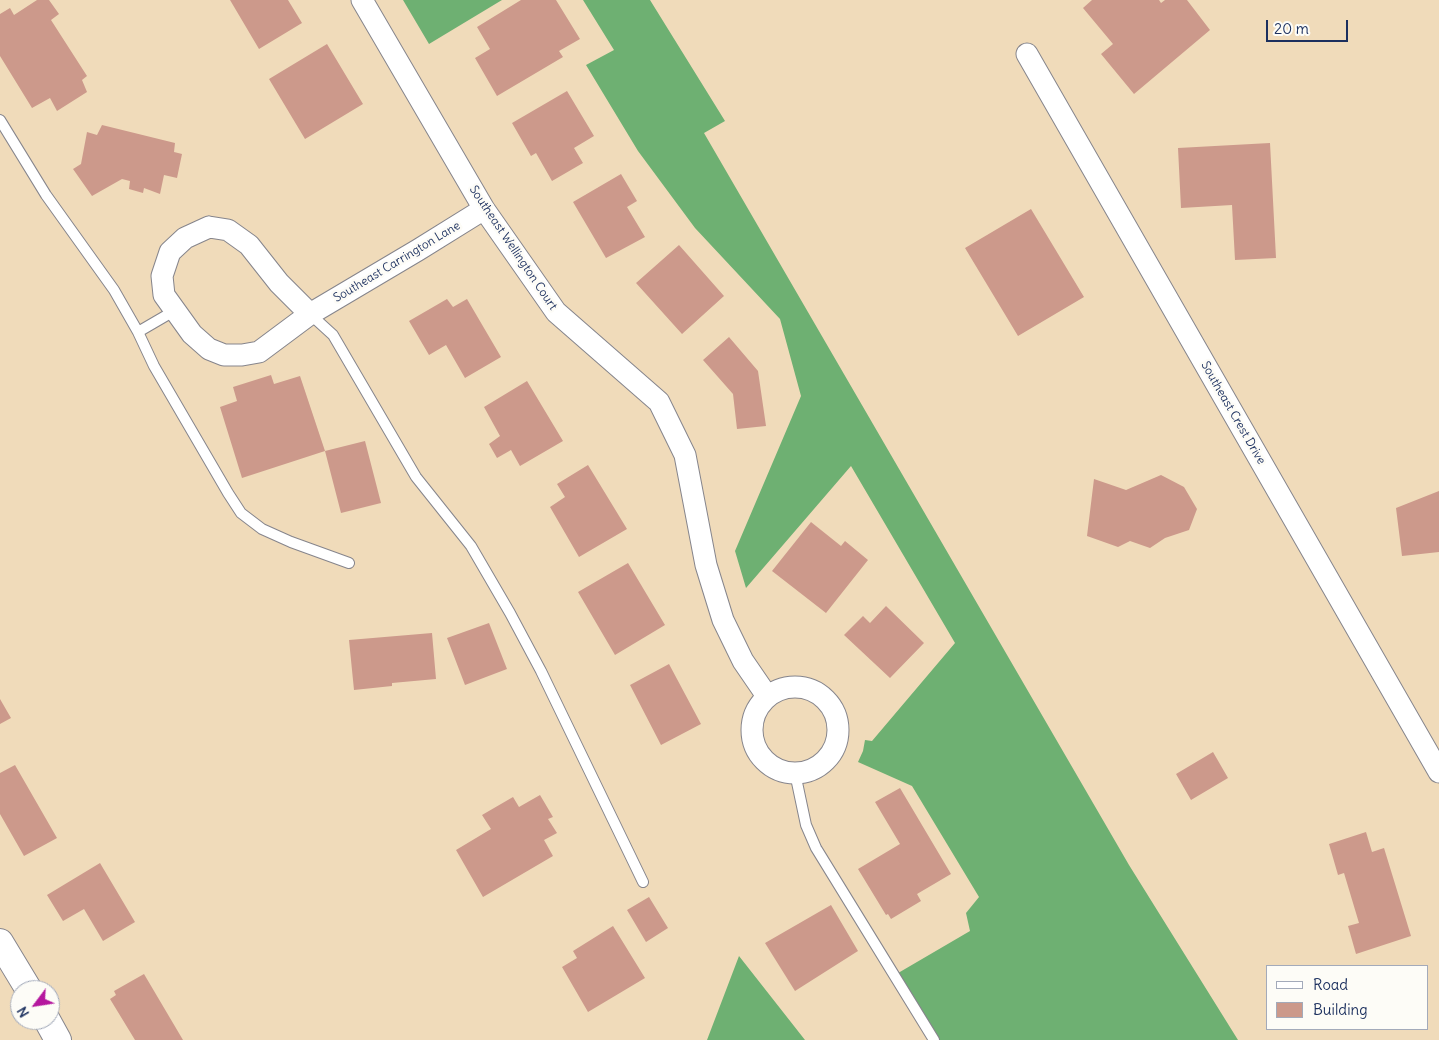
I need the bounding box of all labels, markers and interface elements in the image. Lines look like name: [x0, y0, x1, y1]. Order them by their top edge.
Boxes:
scale bar: [1269, 10, 1352, 42]
text: 20 m: [1274, 19, 1309, 38]
street label: Southeast Wellington Court: [466, 183, 560, 313]
street label: Southeast Carrington Lane: [331, 218, 463, 306]
street label: Southeast Crest Drive: [1198, 359, 1268, 467]
legend: [1266, 965, 1429, 1030]
text: Road: [1313, 975, 1348, 994]
north arrow: [10, 980, 60, 1030]
text: Building: [1313, 1000, 1368, 1019]
text: N: [13, 1003, 33, 1021]

